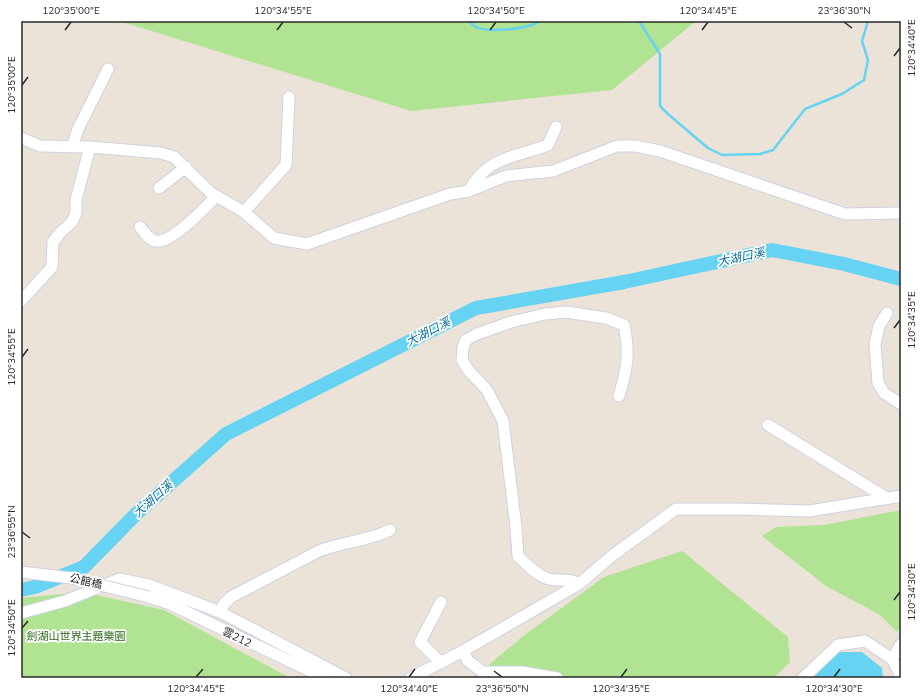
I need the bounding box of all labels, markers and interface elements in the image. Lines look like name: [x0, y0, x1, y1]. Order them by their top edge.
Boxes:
text: 120°35'00"E: [42, 4, 100, 18]
text: 120°34'55"E: [254, 4, 312, 18]
text: 120°34'50"E: [467, 4, 525, 18]
text: 120°34'45"E: [679, 4, 737, 18]
text: 23°36'30"N: [817, 4, 871, 18]
text: 120°34'40"E: [905, 19, 919, 77]
text: 120°35'00"E: [5, 56, 19, 114]
water label: 大湖口溪: [716, 244, 768, 270]
text: 120°34'35"E: [905, 291, 919, 349]
water label: 大湖口溪: [403, 313, 455, 350]
text: 120°34'55"E: [5, 328, 19, 386]
water label: 大湖口溪: [130, 476, 178, 521]
text: 23°36'55"N: [5, 505, 19, 559]
text: 120°34'30"E: [905, 563, 919, 621]
street label: 公館橋: [68, 570, 104, 593]
text: 120°34'50"E: [5, 599, 19, 657]
street label: 雲212: [220, 624, 254, 651]
park label: 劍湖山世界主題樂園: [27, 629, 126, 644]
text: 120°34'45"E: [167, 682, 225, 696]
text: 120°34'40"E: [380, 682, 438, 696]
text: 23°36'50"N: [475, 682, 529, 696]
text: 120°34'35"E: [592, 682, 650, 696]
text: 120°34'30"E: [805, 682, 863, 696]

